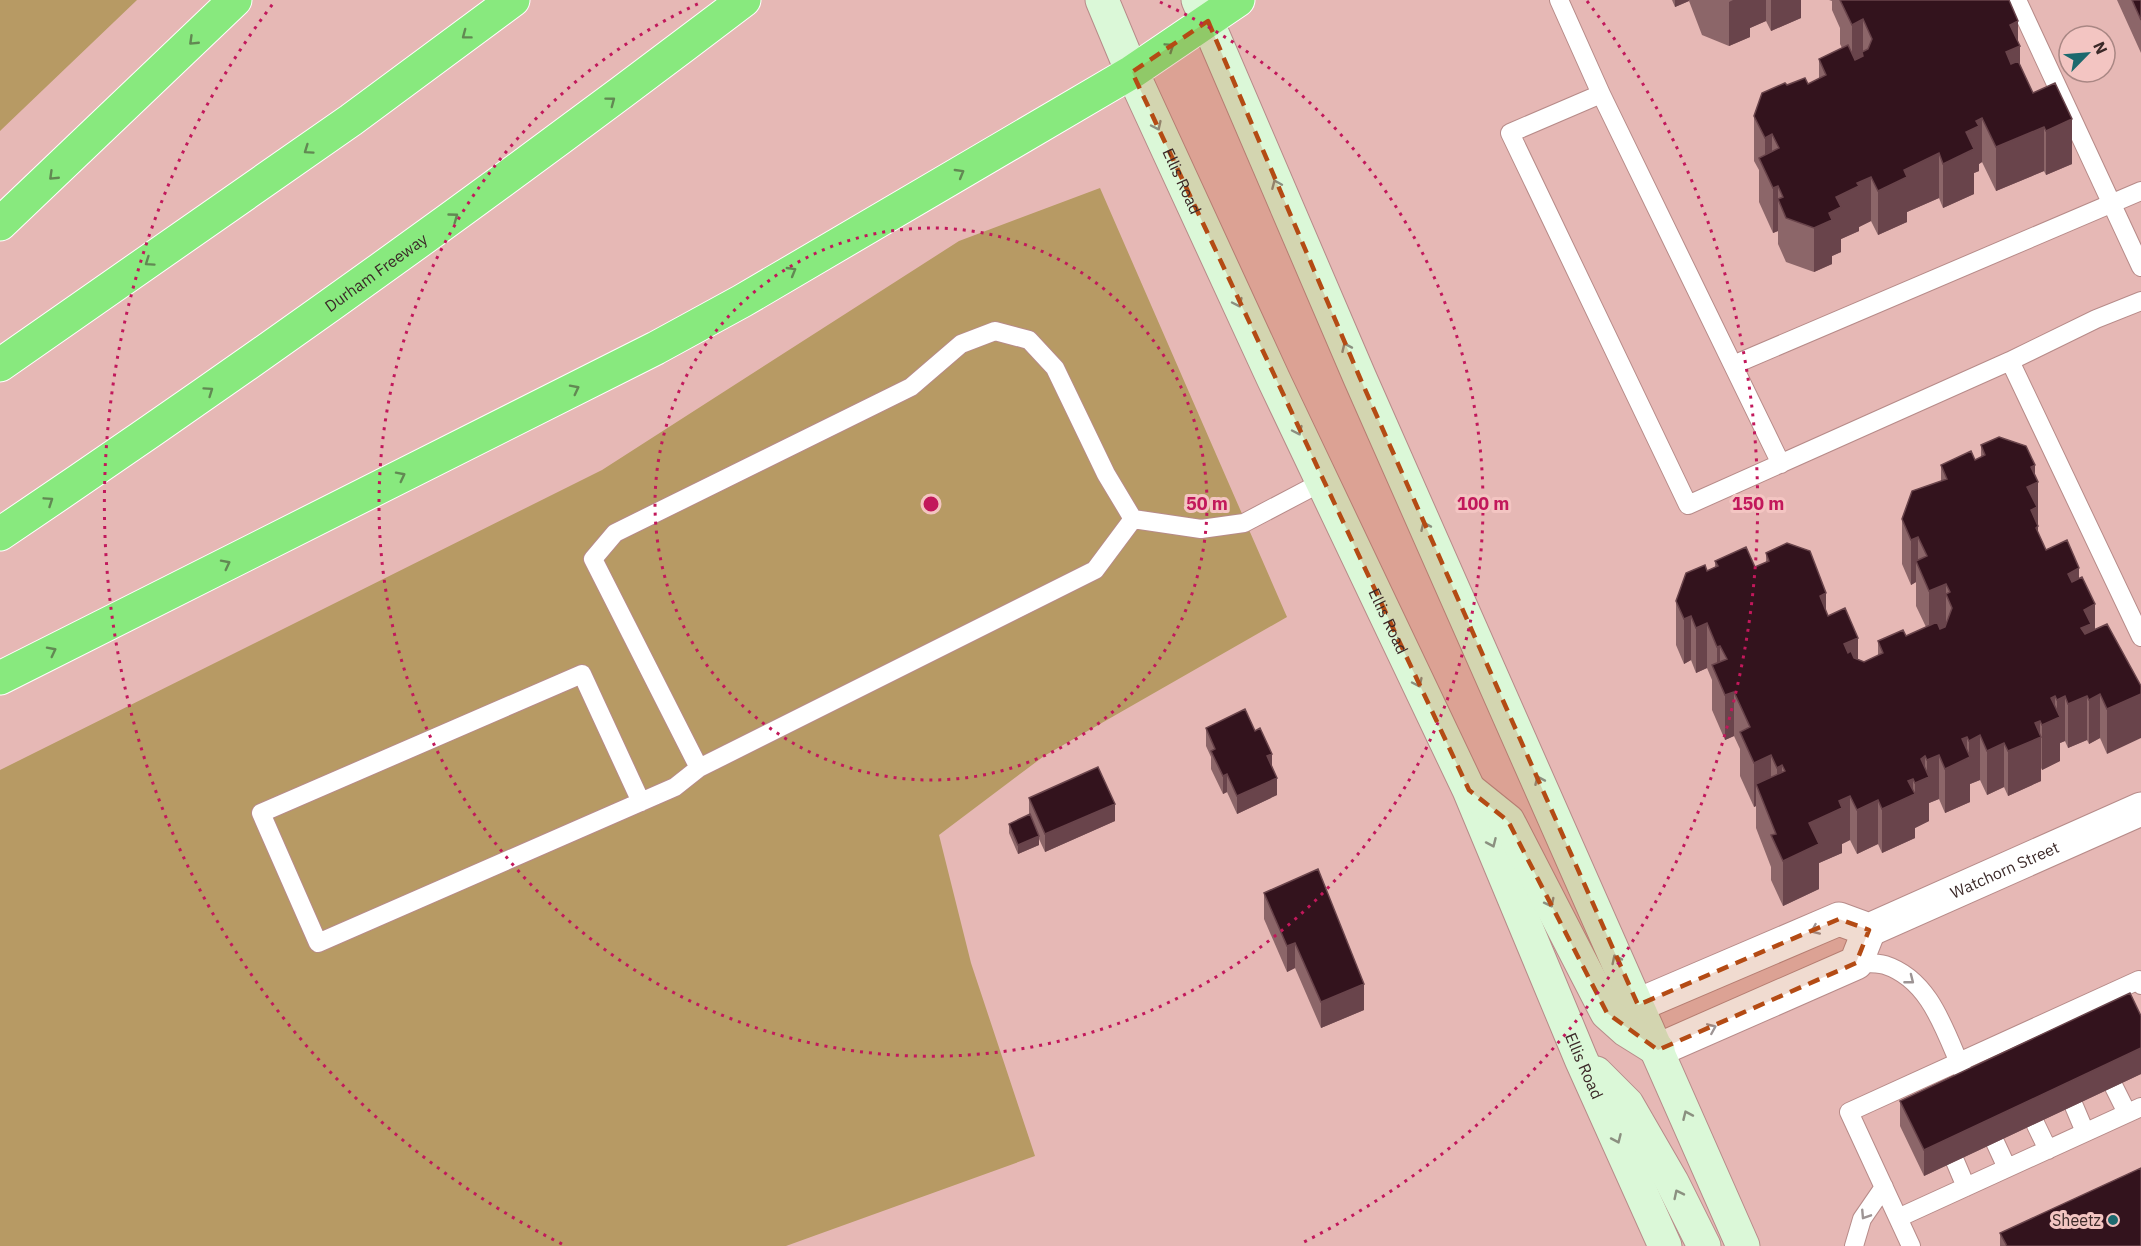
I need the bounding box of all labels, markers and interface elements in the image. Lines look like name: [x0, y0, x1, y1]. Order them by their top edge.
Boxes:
north arrow: [2057, 24, 2117, 84]
one-way arrow: [461, 28, 472, 39]
one-way arrow: [190, 33, 201, 44]
text: N: [2089, 38, 2112, 57]
one-way arrow: [1163, 43, 1174, 54]
one-way arrow: [604, 97, 615, 108]
one-way arrow: [1149, 119, 1161, 130]
one-way arrow: [304, 143, 315, 154]
street label: Ellis Road: [1158, 145, 1206, 217]
one-way arrow: [49, 168, 60, 179]
one-way arrow: [954, 169, 964, 180]
one-way arrow: [1271, 179, 1283, 190]
one-way arrow: [447, 213, 458, 224]
street label: Durham Freeway: [321, 229, 431, 316]
one-way arrow: [145, 255, 156, 266]
one-way arrow: [786, 267, 796, 279]
one-way arrow: [1231, 296, 1243, 307]
one-way arrow: [1341, 343, 1353, 354]
one-way arrow: [569, 384, 580, 396]
one-way arrow: [203, 387, 214, 398]
one-way arrow: [1291, 424, 1303, 435]
one-way arrow: [394, 472, 405, 483]
text: 50 m: [1186, 492, 1228, 515]
text: 100 m: [1457, 492, 1509, 515]
text: 150 m: [1732, 492, 1784, 515]
centre of rings: [921, 494, 941, 514]
one-way arrow: [42, 497, 53, 508]
one-way arrow: [1421, 521, 1433, 532]
one-way arrow: [220, 559, 231, 571]
street label: Ellis Road: [1364, 585, 1413, 657]
one-way arrow: [46, 647, 57, 659]
one-way arrow: [1410, 676, 1422, 687]
one-way arrow: [1534, 775, 1546, 786]
one-way arrow: [1485, 837, 1497, 848]
street label: Watchorn Street: [1947, 837, 2062, 903]
one-way arrow: [1543, 897, 1555, 908]
one-way arrow: [1810, 922, 1821, 934]
one-way arrow: [1612, 954, 1623, 965]
one-way arrow: [1904, 972, 1915, 983]
one-way arrow: [1706, 1023, 1717, 1035]
street label: Ellis Road: [1561, 1030, 1608, 1102]
one-way arrow: [1682, 1111, 1694, 1122]
one-way arrow: [1610, 1132, 1622, 1143]
one-way arrow: [1674, 1189, 1685, 1200]
one-way arrow: [1861, 1208, 1872, 1219]
place label: Sheetz: [2052, 1210, 2101, 1230]
marker: Sheetz: [2106, 1213, 2120, 1227]

